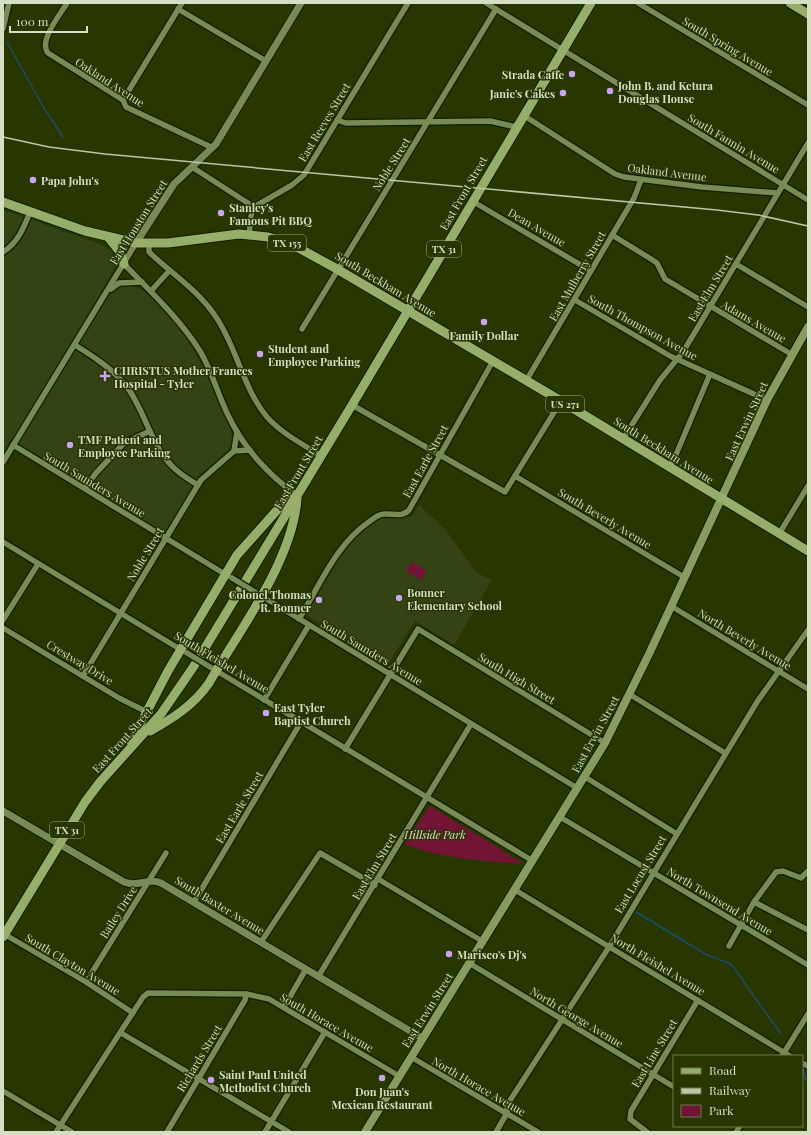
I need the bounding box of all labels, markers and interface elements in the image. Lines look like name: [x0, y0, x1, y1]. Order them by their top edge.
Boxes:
scale bar: [10, 8, 87, 34]
text: 100 m: [16, 13, 49, 29]
street label: South Spring Avenue: [680, 13, 776, 79]
street label: Oakland Avenue: [73, 54, 148, 110]
place label: Strada Caffe: [502, 67, 564, 82]
marker: Strada Caffe: [567, 69, 577, 79]
place label: John B. and Ketura Douglas House: [617, 78, 713, 106]
street label: East Reeves Street: [294, 80, 354, 164]
place label: Janie's Cakes: [489, 86, 555, 101]
marker: John B. and Ketura Douglas House: [605, 86, 615, 96]
marker: Janie's Cakes: [558, 88, 568, 98]
street label: South Fannin Avenue: [685, 110, 783, 177]
street label: Noble Street: [369, 134, 413, 194]
street label: East Front Street: [436, 153, 490, 233]
street label: Oakland Avenue: [627, 160, 708, 184]
place label: Papa John's: [41, 173, 99, 188]
marker: Papa John's: [28, 175, 38, 185]
street label: East Houston Street: [106, 176, 170, 267]
place label: Stanley's Famous Pit BBQ: [229, 200, 312, 228]
street label: Dean Avenue: [505, 204, 569, 250]
marker: Stanley's Famous Pit BBQ: [216, 208, 226, 218]
street label: East Mulberry Street: [545, 228, 609, 324]
road number: TX 155: [268, 235, 306, 251]
road number: TX 31: [427, 241, 461, 257]
street label: South Beckham Avenue: [333, 248, 440, 320]
street label: East Elm Street: [684, 252, 736, 324]
street label: South Thompson Avenue: [586, 291, 701, 364]
street label: Adams Avenue: [718, 296, 789, 346]
marker: Family Dollar: [479, 317, 489, 327]
place label: Family Dollar: [449, 328, 519, 343]
place label: Student and Employee Parking: [268, 341, 361, 369]
marker: Student and Employee Parking: [255, 349, 265, 359]
place label: CHRISTUS Mother Frances Hospital - Tyler: [114, 363, 253, 391]
marker: CHRISTUS Mother Frances Hospital - Tyler: [99, 370, 111, 382]
street label: East Erwin Street: [721, 379, 771, 463]
road number: US 271: [546, 396, 584, 412]
street label: South Beckham Avenue: [611, 413, 717, 487]
street label: East Earle Street: [399, 422, 451, 500]
place label: TMF Patient and Employee Parking: [78, 432, 171, 460]
street label: East Front Street: [270, 432, 326, 511]
marker: TMF Patient and Employee Parking: [65, 440, 75, 450]
street label: South Saunders Avenue: [41, 448, 149, 521]
street label: South Beverly Avenue: [556, 484, 655, 552]
street label: Noble Street: [123, 524, 167, 584]
place label: Bonner Elementary School: [407, 585, 503, 613]
place label: Colonel Thomas R. Bonner: [229, 587, 312, 615]
marker: Bonner Elementary School: [394, 593, 404, 603]
marker: Colonel Thomas R. Bonner: [314, 595, 324, 605]
street label: North Beverly Avenue: [695, 605, 795, 673]
street label: South Saunders Avenue: [318, 616, 426, 689]
street label: South Fleishel Avenue: [172, 628, 273, 697]
street label: Crestway Drive: [44, 636, 117, 688]
street label: South High Street: [476, 649, 558, 707]
street label: East Erwin Street: [568, 693, 622, 775]
place label: East Tyler Baptist Church: [274, 700, 351, 728]
street label: East Front Street: [89, 704, 155, 776]
marker: East Tyler Baptist Church: [261, 708, 271, 718]
street label: East Earle Street: [212, 768, 266, 846]
road number: TX 31: [50, 822, 84, 838]
park label: Hillside Park: [403, 827, 466, 842]
street label: East Elm Street: [348, 830, 400, 902]
street label: East Locust Street: [611, 832, 669, 916]
street label: North Townsend Avenue: [664, 863, 776, 939]
street label: South Baxter Avenue: [172, 872, 268, 938]
street label: Bailey Drive: [96, 883, 140, 941]
street label: South Clayton Avenue: [23, 930, 124, 999]
street label: North Fleishel Avenue: [608, 930, 709, 999]
place label: Marisco's Dj's: [457, 947, 527, 962]
marker: Marisco's Dj's: [444, 949, 454, 959]
street label: East Erwin Street: [398, 970, 456, 1050]
street label: North George Avenue: [528, 983, 627, 1051]
street label: South Horace Avenue: [278, 989, 377, 1055]
street label: East Line Street: [628, 1016, 680, 1090]
street label: Richards Street: [173, 1022, 225, 1094]
street label: North Horace Avenue: [429, 1053, 529, 1119]
legend: [673, 1055, 803, 1127]
text: Road: [709, 1062, 736, 1078]
place label: Saint Paul United Methodist Church: [219, 1067, 311, 1095]
marker: Don Juan's Mexican Restaurant: [377, 1073, 387, 1083]
marker: Saint Paul United Methodist Church: [206, 1075, 216, 1085]
text: Railway: [709, 1082, 751, 1098]
place label: Don Juan's Mexican Restaurant: [331, 1084, 433, 1112]
text: Park: [709, 1102, 734, 1118]

